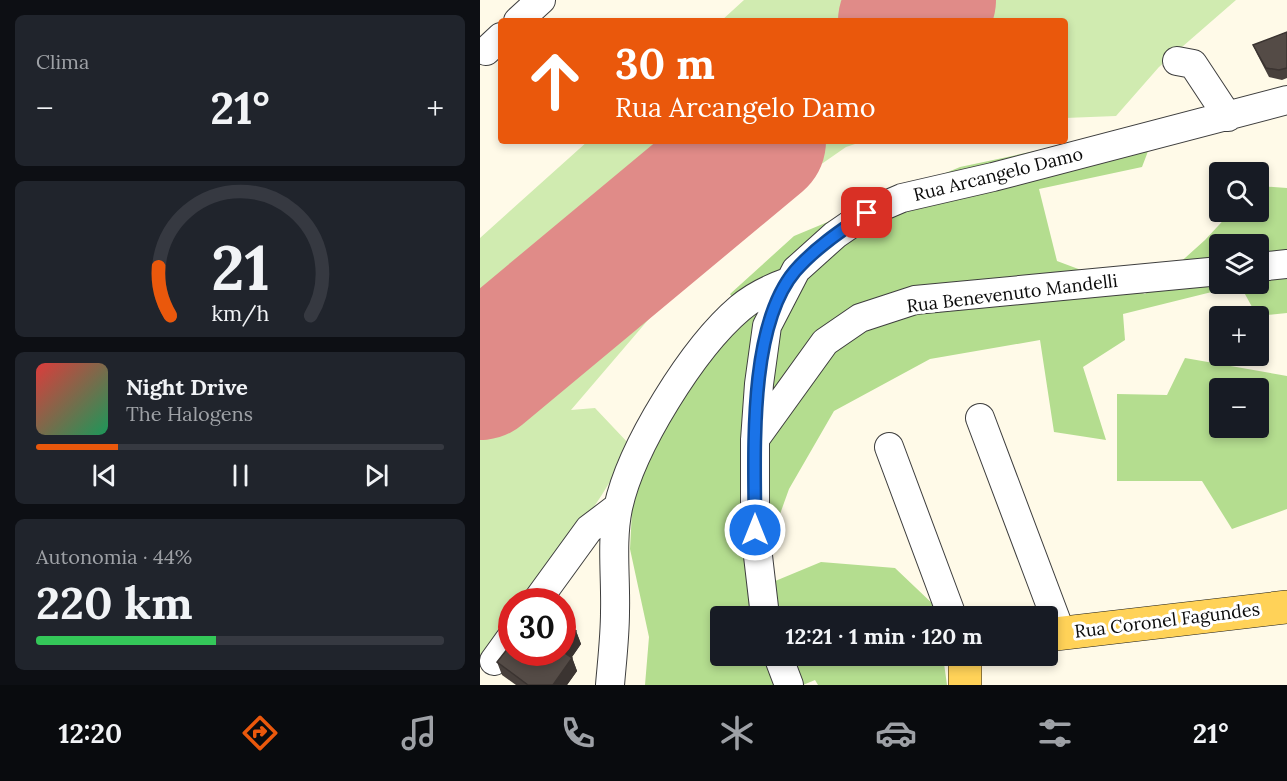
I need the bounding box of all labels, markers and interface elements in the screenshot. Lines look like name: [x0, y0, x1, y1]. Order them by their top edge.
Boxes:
text: 30 m: [615, 37, 715, 91]
icon: ahead: [516, 42, 594, 120]
text: Clima: [36, 49, 89, 74]
text: 21°: [210, 79, 270, 136]
text: −: [36, 87, 54, 129]
text: +: [426, 87, 444, 129]
text: Rua Arcangelo Damo: [615, 90, 876, 124]
street label: Rua Arcangelo Damo: [911, 142, 1085, 206]
map controls: [1209, 162, 1269, 438]
button: search: [1209, 162, 1269, 222]
pin: [841, 187, 892, 238]
icon: arrive: [850, 196, 883, 229]
text: 21: [211, 228, 269, 308]
button: layers: [1209, 234, 1269, 294]
street label: Rua Benevenuto Mandelli: [905, 269, 1119, 317]
text: km/h: [211, 300, 269, 328]
button: +: [1209, 306, 1269, 366]
text: Night Drive: [126, 373, 248, 401]
button: −: [1209, 378, 1269, 438]
text: The Halogens: [126, 401, 253, 426]
icon: previous: [88, 459, 121, 492]
icon: pause: [224, 459, 257, 492]
icon: next: [360, 459, 393, 492]
position arrow: [723, 498, 787, 562]
text: Autonomia · 44%: [36, 544, 192, 569]
text: 220 km: [36, 574, 193, 631]
speed limit sign: 30: [498, 588, 576, 666]
street label: Rua Coronel Fagundes: [1073, 597, 1261, 643]
text: 12:21 · 1 min · 120 m: [786, 622, 982, 650]
icon: directions: [239, 712, 281, 754]
icon: music: [398, 712, 440, 754]
icon: phone: [557, 712, 599, 754]
icon: climate: [716, 712, 758, 754]
icon: car: [875, 712, 917, 754]
icon: filters: [1034, 712, 1076, 754]
text: 12:20: [58, 716, 122, 750]
text: 21°: [1193, 716, 1228, 750]

